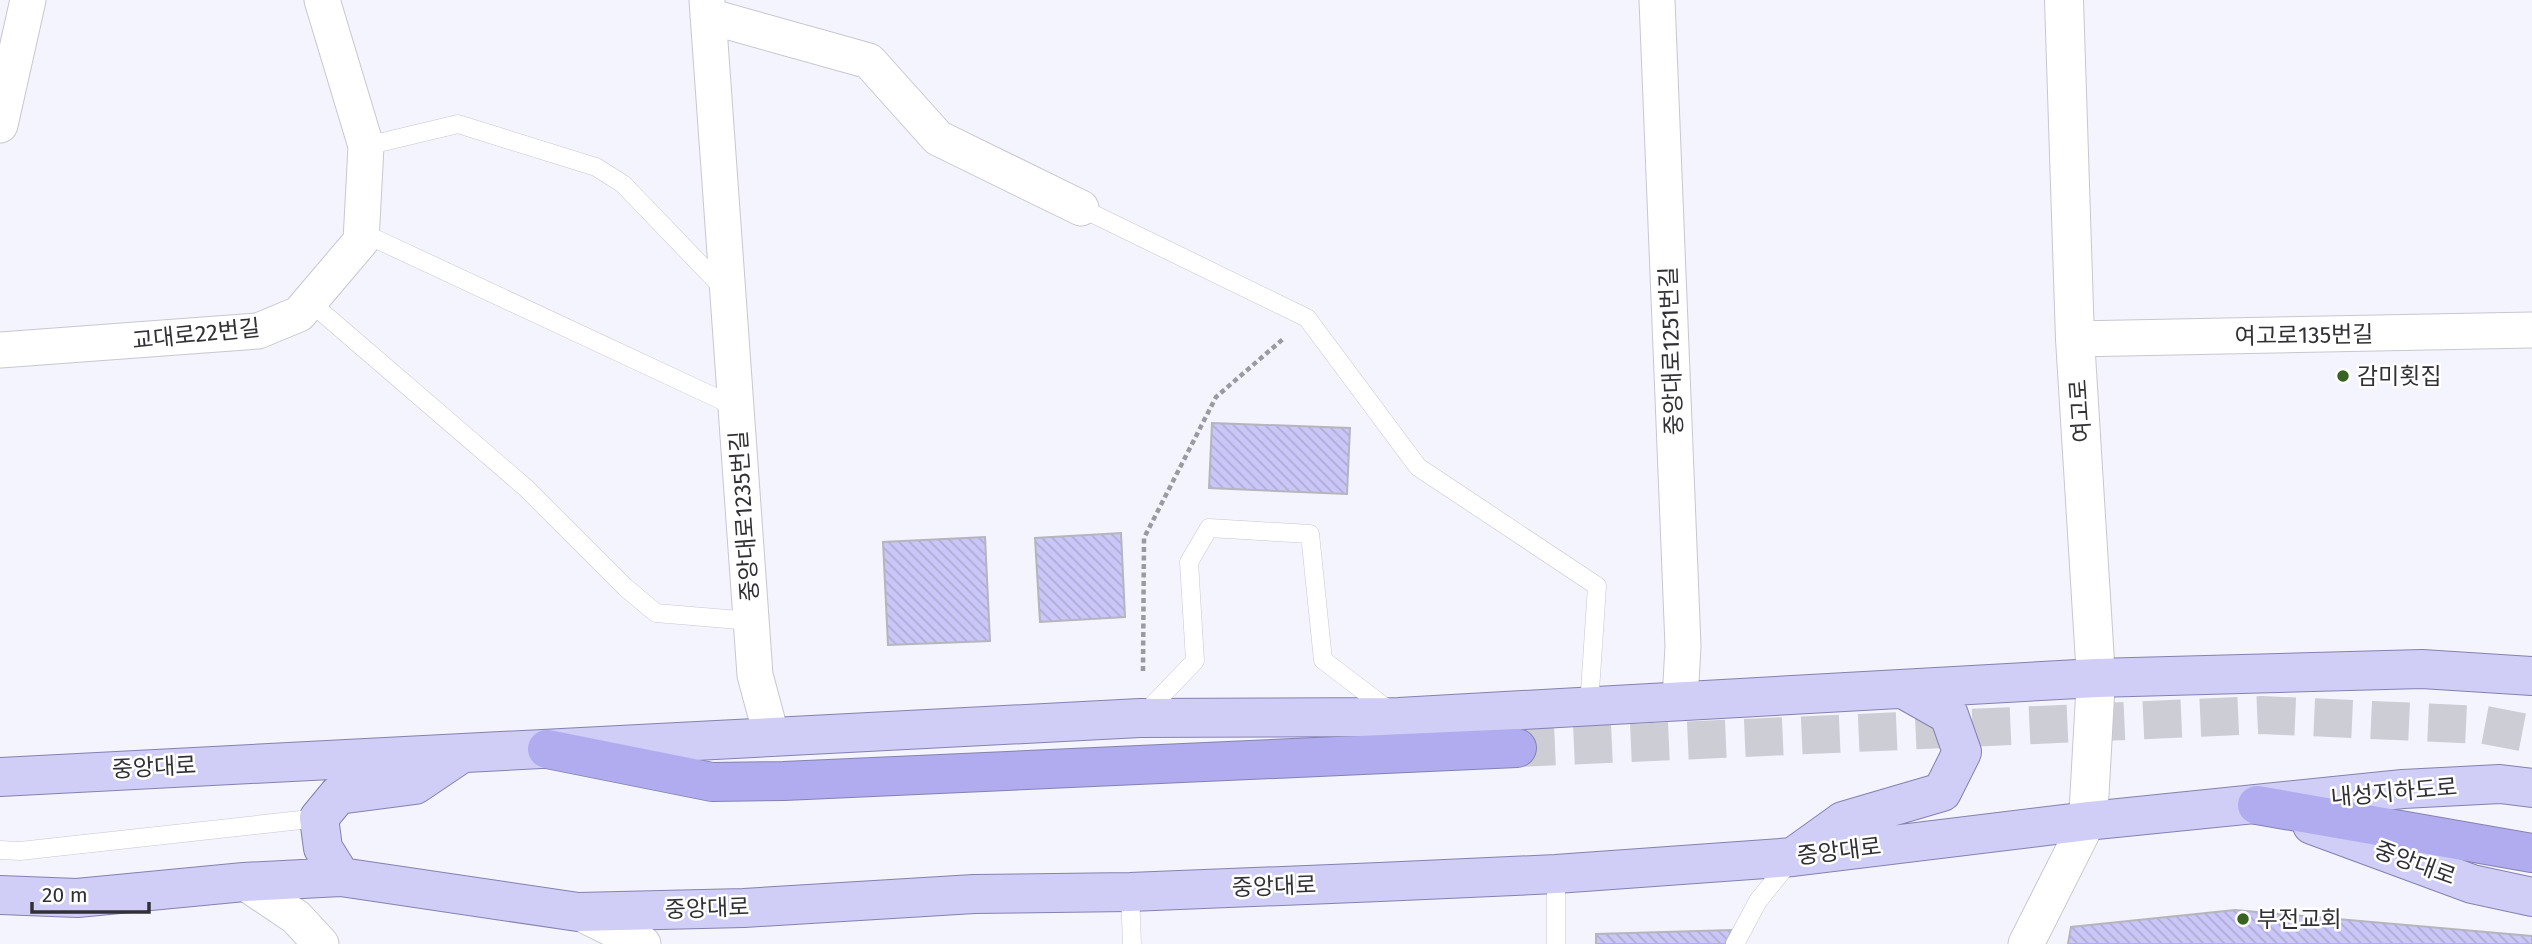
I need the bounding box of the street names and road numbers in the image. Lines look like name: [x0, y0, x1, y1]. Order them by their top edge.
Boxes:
street label: 중앙대로1251번길: [1654, 266, 1688, 436]
street label: 교대로22번길: [131, 313, 261, 355]
street label: 여고로135번길: [2234, 320, 2374, 350]
street label: 여고로: [2064, 378, 2096, 444]
street label: 중앙대로1235번길: [724, 430, 764, 602]
street label: 중앙대로: [111, 751, 197, 783]
street label: 내성지하도로: [2330, 773, 2458, 811]
street label: 중앙대로: [1795, 832, 1883, 870]
street label: 중앙대로: [2370, 835, 2460, 891]
street label: 중앙대로: [1231, 871, 1317, 901]
street label: 중앙대로: [664, 893, 750, 923]

